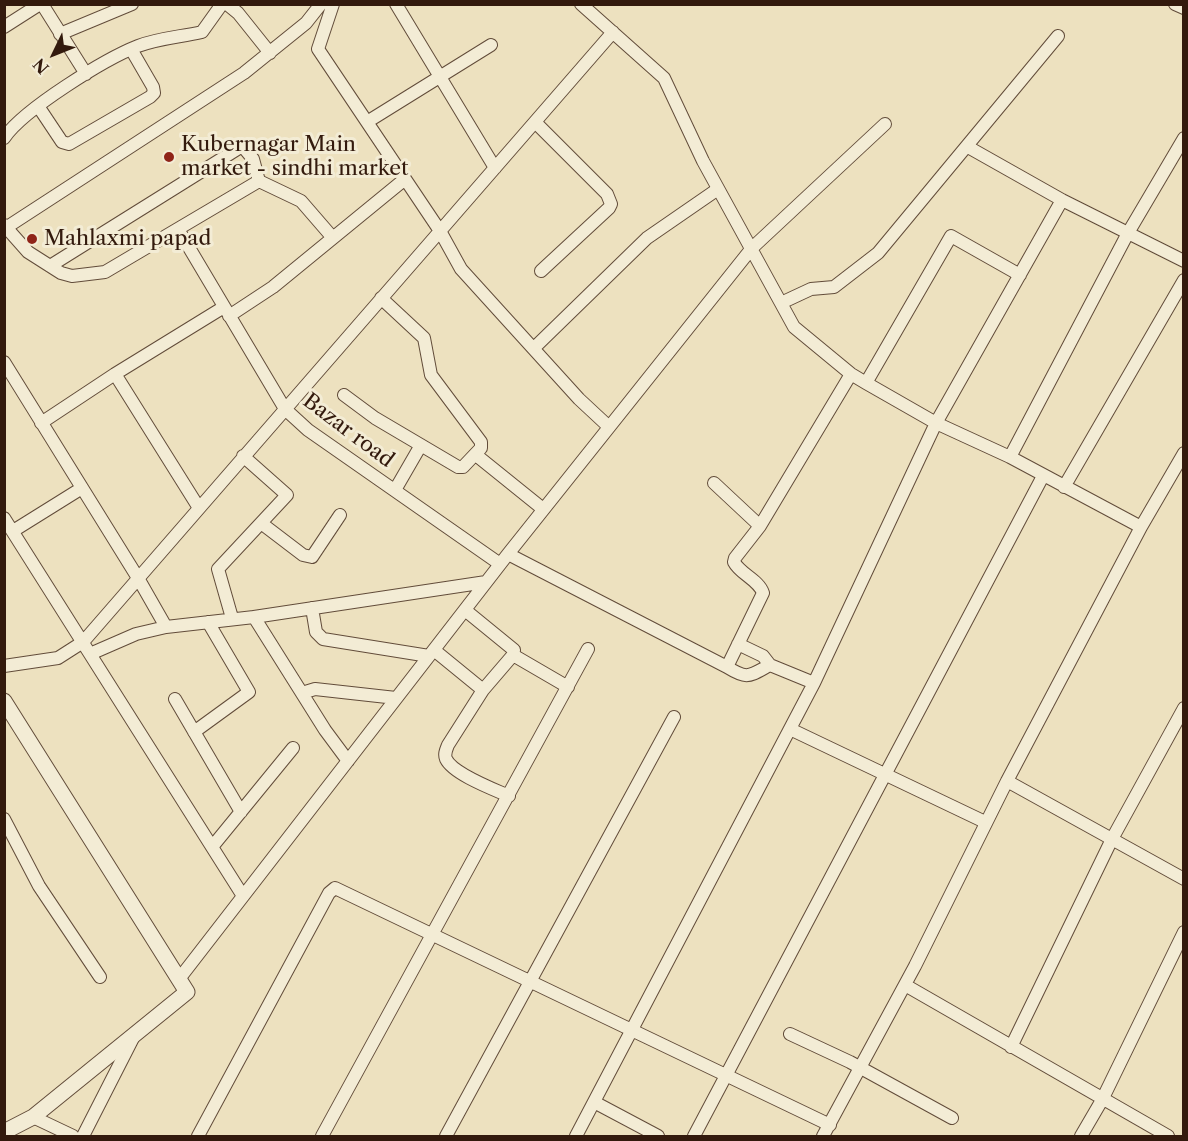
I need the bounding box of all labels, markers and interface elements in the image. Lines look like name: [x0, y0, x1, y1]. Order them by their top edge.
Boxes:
north arrow: [24, 24, 84, 84]
text: N: [29, 54, 53, 78]
place label: Kubernagar Main market - sindhi market: [181, 132, 408, 182]
marker: Kubernagar Main market - sindhi market: [162, 150, 176, 164]
place label: Mahlaxmi papad: [44, 226, 211, 252]
marker: Mahlaxmi papad: [25, 232, 39, 246]
street label: Bazar road: [298, 389, 398, 473]

